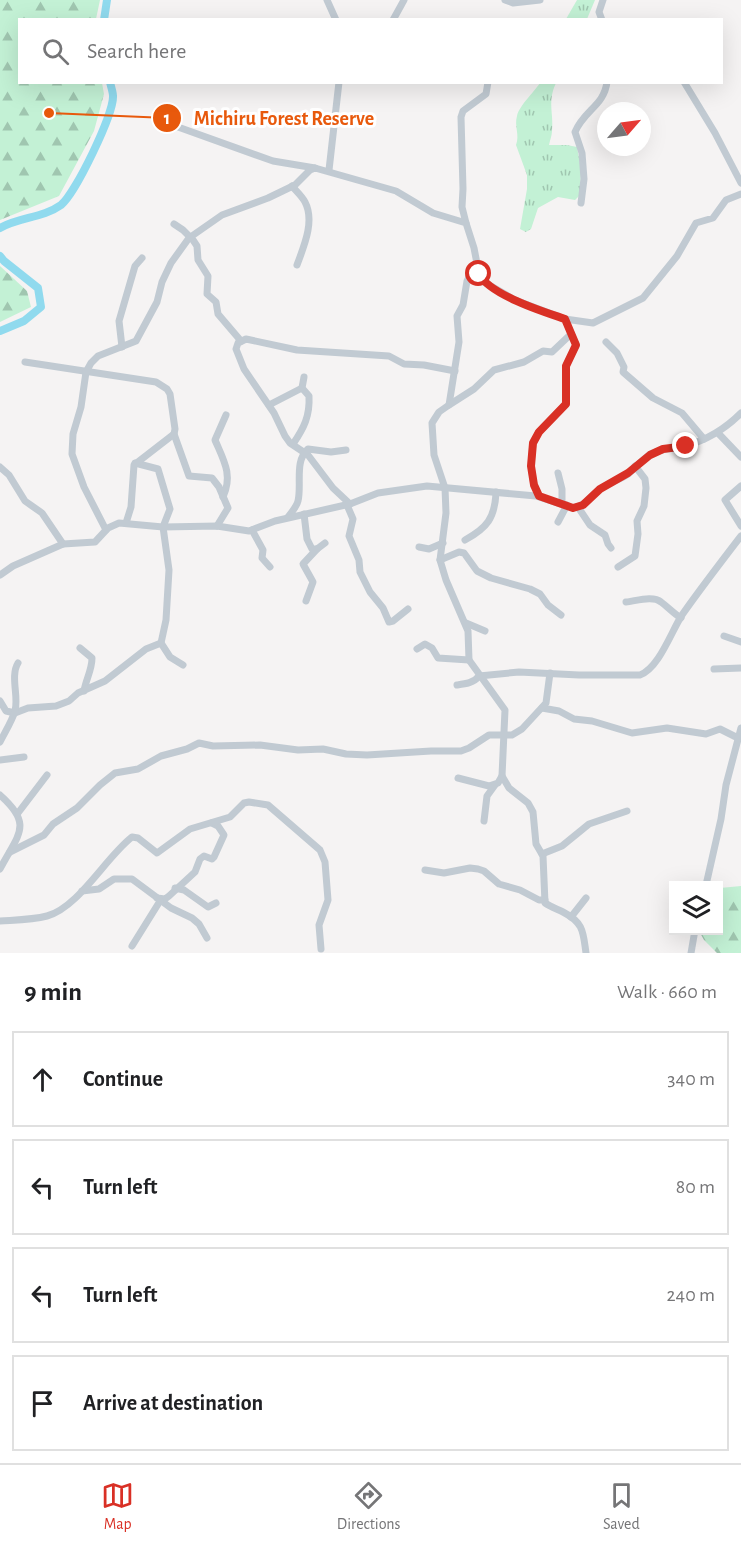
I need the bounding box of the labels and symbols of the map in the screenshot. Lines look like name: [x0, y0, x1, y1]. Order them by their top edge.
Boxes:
callout: Michiru Forest Reserve: [152, 99, 386, 137]
north arrow: [597, 102, 651, 156]
text: Michiru Forest Reserve: [194, 109, 374, 129]
text: 1: [164, 110, 170, 128]
route start: [465, 260, 491, 286]
route end: [672, 432, 698, 458]

